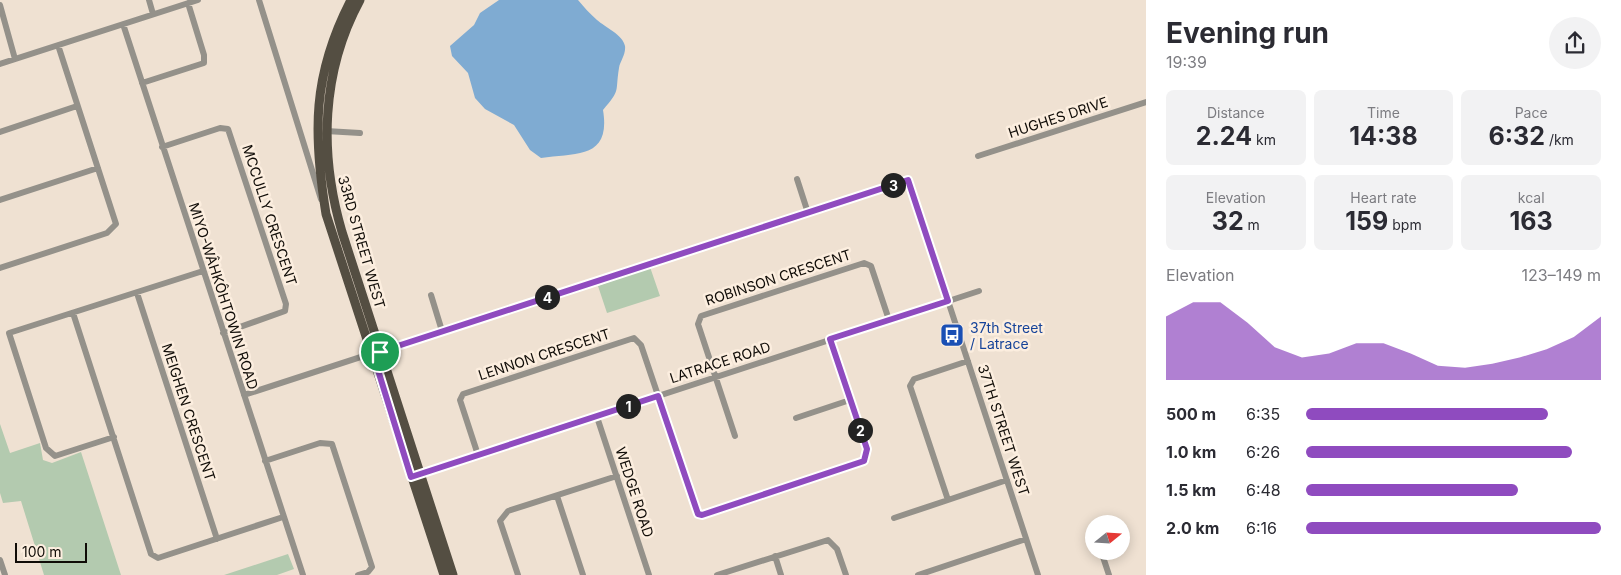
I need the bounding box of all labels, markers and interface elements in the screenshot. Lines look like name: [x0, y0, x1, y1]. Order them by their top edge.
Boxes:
text: Evening run: [1166, 16, 1329, 50]
button: share: [1549, 17, 1601, 69]
text: 19:39: [1166, 52, 1207, 72]
street label: HUGHES DRIVE: [1006, 93, 1110, 141]
text: Distance: [1207, 104, 1265, 121]
text: Time: [1367, 104, 1400, 121]
text: Pace: [1515, 104, 1548, 121]
text: 2.24: [1196, 121, 1252, 151]
text: 14:38: [1349, 121, 1418, 151]
text: 6:32: [1488, 121, 1545, 151]
text: km: [1252, 131, 1276, 148]
text: /km: [1545, 131, 1574, 148]
street label: MCCULLY CRESCENT: [239, 142, 301, 288]
pin: 3: [880, 172, 906, 198]
street label: 33RD STREET WEST: [335, 174, 389, 310]
text: 3: [889, 177, 898, 194]
text: Elevation: [1206, 189, 1266, 206]
text: Heart rate: [1350, 189, 1417, 206]
text: kcal: [1518, 189, 1545, 206]
street label: MIYO-WÂHKÔHTOWIN ROAD: [186, 200, 262, 392]
text: 32: [1212, 206, 1244, 236]
text: 159: [1345, 206, 1388, 236]
text: 163: [1510, 206, 1553, 236]
text: m: [1244, 216, 1260, 233]
text: bpm: [1388, 216, 1422, 233]
street label: ROBINSON CRESCENT: [703, 245, 853, 309]
text: Elevation: [1166, 265, 1235, 285]
text: 123–149 m: [1522, 265, 1601, 285]
pin: 4: [534, 284, 560, 310]
text: 4: [543, 289, 552, 306]
place label: 37th Street / Latrace: [970, 319, 1043, 352]
bus stop icon: 37th Street / Latrace: [939, 322, 965, 348]
street label: LENNON CRESCENT: [476, 325, 612, 383]
pin: [359, 331, 401, 373]
icon: arrive: [366, 338, 394, 366]
street label: LATRACE ROAD: [667, 338, 773, 386]
street label: MEIGHEN CRESCENT: [159, 341, 219, 483]
street label: 37TH STREET WEST: [975, 362, 1033, 498]
pin: 1: [616, 394, 640, 418]
text: 1: [625, 398, 632, 415]
text: 500 m: [1166, 404, 1216, 424]
text: 6:35: [1246, 404, 1280, 424]
pin: 2: [848, 418, 872, 442]
text: 2: [856, 422, 865, 439]
text: 1.0 km: [1166, 442, 1216, 462]
text: 6:26: [1246, 442, 1280, 462]
street label: WEDGE ROAD: [612, 445, 658, 539]
text: 1.5 km: [1166, 480, 1216, 500]
text: 6:48: [1246, 480, 1281, 500]
north arrow: [1085, 515, 1130, 560]
map controls: [1085, 515, 1130, 560]
text: 2.0 km: [1166, 518, 1219, 538]
text: 6:16: [1246, 518, 1277, 538]
scale bar: [15, 540, 88, 563]
text: 100 m: [22, 543, 62, 560]

